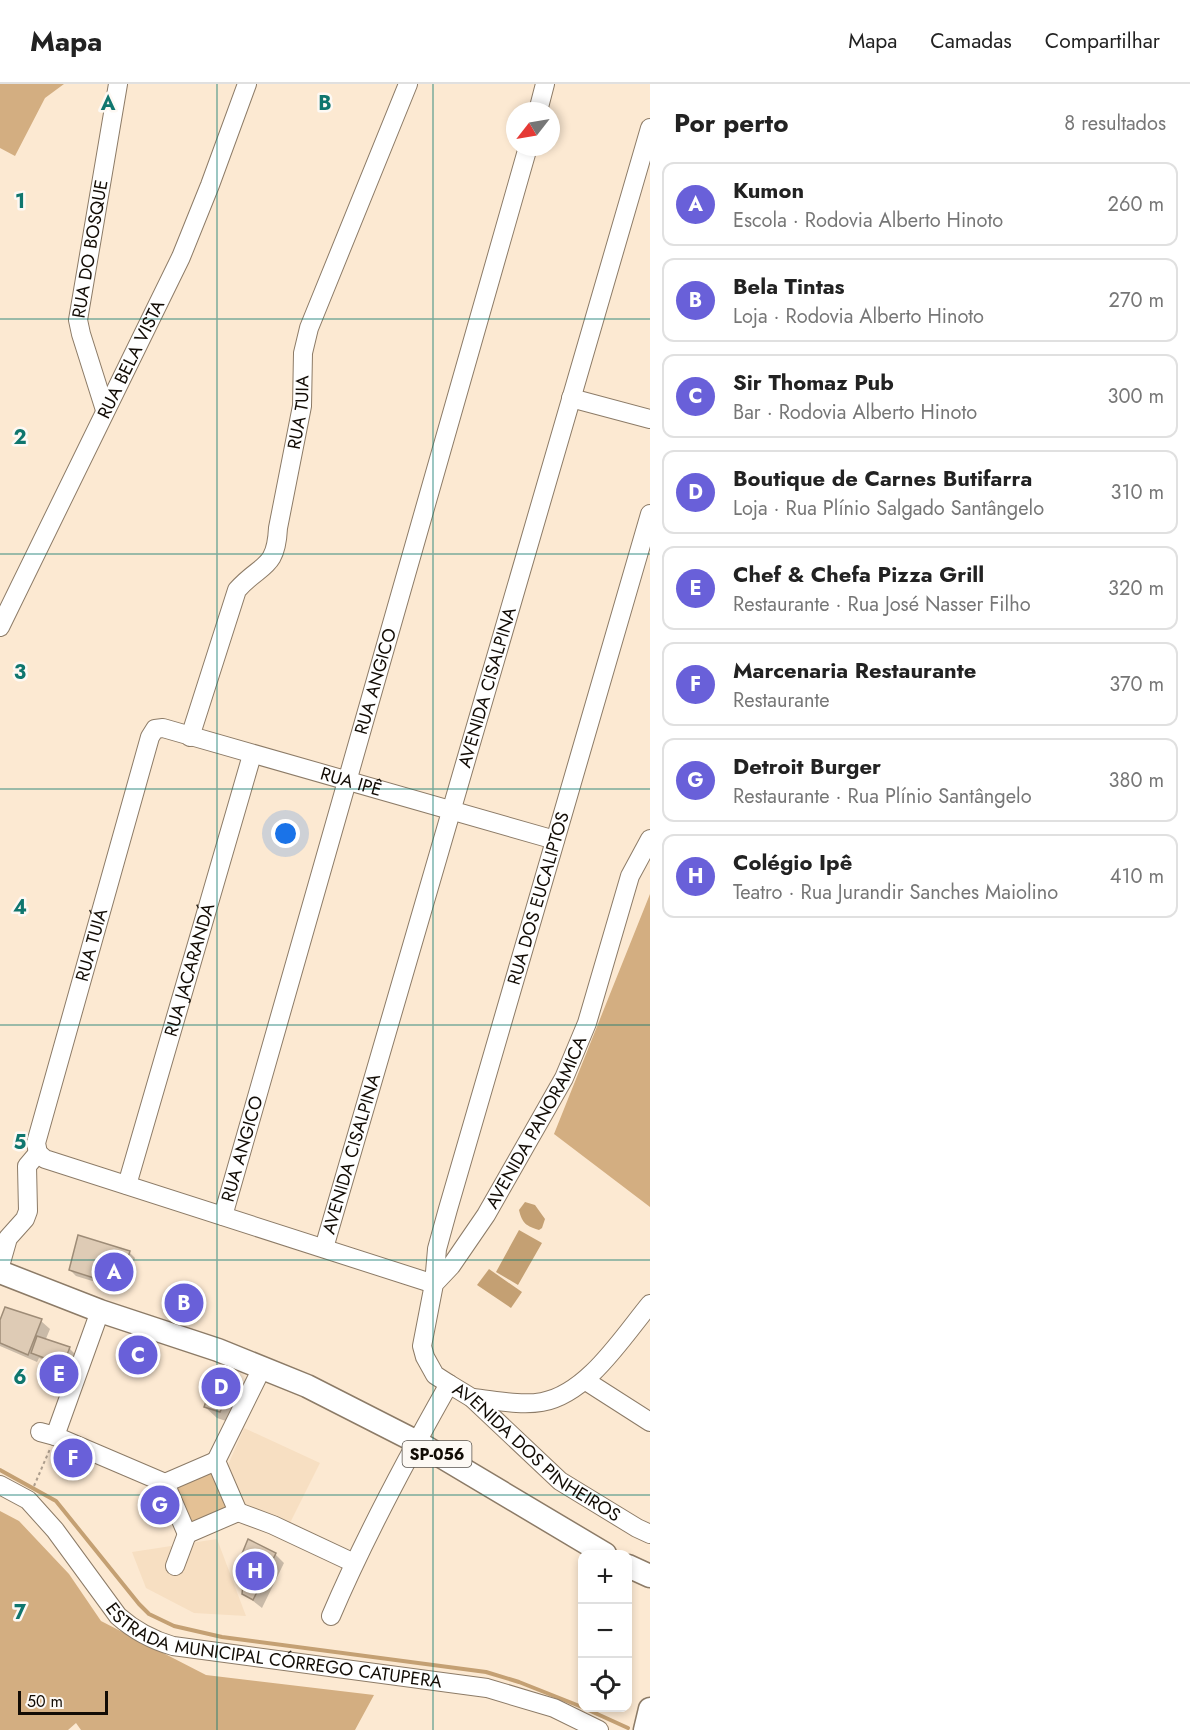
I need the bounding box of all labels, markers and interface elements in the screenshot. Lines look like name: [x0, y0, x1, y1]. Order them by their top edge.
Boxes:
text: Mapa: [30, 21, 102, 62]
text: Mapa: [848, 26, 897, 56]
text: Camadas: [930, 26, 1012, 56]
text: Compartilhar: [1045, 26, 1160, 56]
text: A: [100, 89, 116, 118]
text: B: [318, 89, 332, 118]
north arrow: [506, 102, 560, 156]
text: Por perto: [674, 104, 788, 142]
text: 8 resultados: [1064, 109, 1166, 138]
text: Kumon: [733, 174, 804, 206]
street label: RUA DO BOSQUE: [66, 178, 115, 320]
text: 1: [15, 187, 25, 216]
text: A: [688, 190, 703, 219]
text: 260 m: [1108, 190, 1164, 219]
text: Escola · Rodovia Alberto Hinoto: [733, 206, 1003, 235]
text: Bela Tintas: [733, 270, 845, 302]
text: B: [689, 286, 702, 315]
text: 270 m: [1109, 286, 1164, 315]
street label: RUA BELA VISTA: [91, 295, 171, 423]
text: Loja · Rodovia Alberto Hinoto: [733, 302, 984, 331]
text: Sir Thomaz Pub: [733, 366, 894, 398]
street label: RUA TUIA: [281, 375, 316, 452]
text: C: [688, 382, 703, 411]
text: 300 m: [1107, 382, 1164, 411]
text: Bar · Rodovia Alberto Hinoto: [733, 398, 977, 427]
text: 2: [13, 423, 27, 452]
text: Boutique de Carnes Butifarra: [733, 462, 1032, 494]
text: D: [688, 478, 703, 507]
text: 310 m: [1110, 478, 1164, 507]
text: Loja · Rua Plínio Salgado Santângelo: [733, 494, 1044, 523]
text: Chef & Chefa Pizza Grill: [733, 558, 984, 590]
text: E: [689, 574, 702, 603]
text: 320 m: [1108, 574, 1164, 603]
text: Restaurante · Rua José Nasser Filho: [733, 590, 1031, 619]
street label: AVENIDA CISALPINA: [452, 604, 523, 771]
street label: RUA ANGICO: [348, 625, 403, 738]
text: Marcenaria Restaurante: [733, 654, 976, 686]
text: 3: [14, 658, 26, 687]
text: F: [690, 670, 701, 699]
text: 370 m: [1109, 670, 1164, 699]
text: Restaurante: [733, 686, 830, 715]
text: Detroit Burger: [733, 750, 881, 782]
street label: RUA IPÊ: [317, 761, 385, 803]
text: G: [687, 766, 704, 795]
text: 380 m: [1109, 766, 1164, 795]
text: Restaurante · Rua Plínio Santângelo: [733, 782, 1032, 811]
street label: RUA DOS EUCALIPTOS: [501, 809, 576, 988]
your location: [271, 819, 300, 848]
text: Colégio Ipê: [733, 846, 852, 878]
text: H: [688, 862, 703, 891]
text: 410 m: [1110, 862, 1164, 891]
text: Teatro · Rua Jurandir Sanches Maiolino: [733, 878, 1058, 907]
text: 4: [13, 893, 27, 922]
street label: RUA JACARANDÁ: [158, 900, 221, 1040]
street label: RUA TUIÁ: [69, 905, 114, 984]
street label: AVENIDA PANORAMICA: [479, 1032, 593, 1213]
street label: AVENIDA CISALPINA: [316, 1070, 387, 1237]
street label: RUA ANGICO: [215, 1092, 270, 1205]
text: 5: [14, 1128, 27, 1157]
pin: A: [94, 1250, 134, 1294]
pin: B: [164, 1280, 204, 1326]
pin: C: [118, 1332, 158, 1378]
pin: E: [40, 1352, 78, 1396]
text: 6: [13, 1363, 27, 1392]
pin: D: [202, 1364, 240, 1410]
street label: AVENIDA DOS PINHEIROS: [448, 1376, 626, 1528]
pin: F: [54, 1436, 92, 1480]
road number: SP-056: [402, 1441, 472, 1467]
pin: G: [140, 1482, 180, 1528]
pin: H: [236, 1548, 274, 1594]
map controls: [578, 1550, 632, 1712]
button: +: [578, 1550, 632, 1604]
street label: ESTRADA MUNICIPAL CÓRREGO CATUPERA: [99, 1597, 444, 1695]
text: 7: [14, 1598, 27, 1627]
button: −: [578, 1604, 632, 1658]
button: locate: [578, 1658, 632, 1712]
scale bar: [18, 1688, 108, 1716]
text: 50 m: [27, 1690, 63, 1713]

